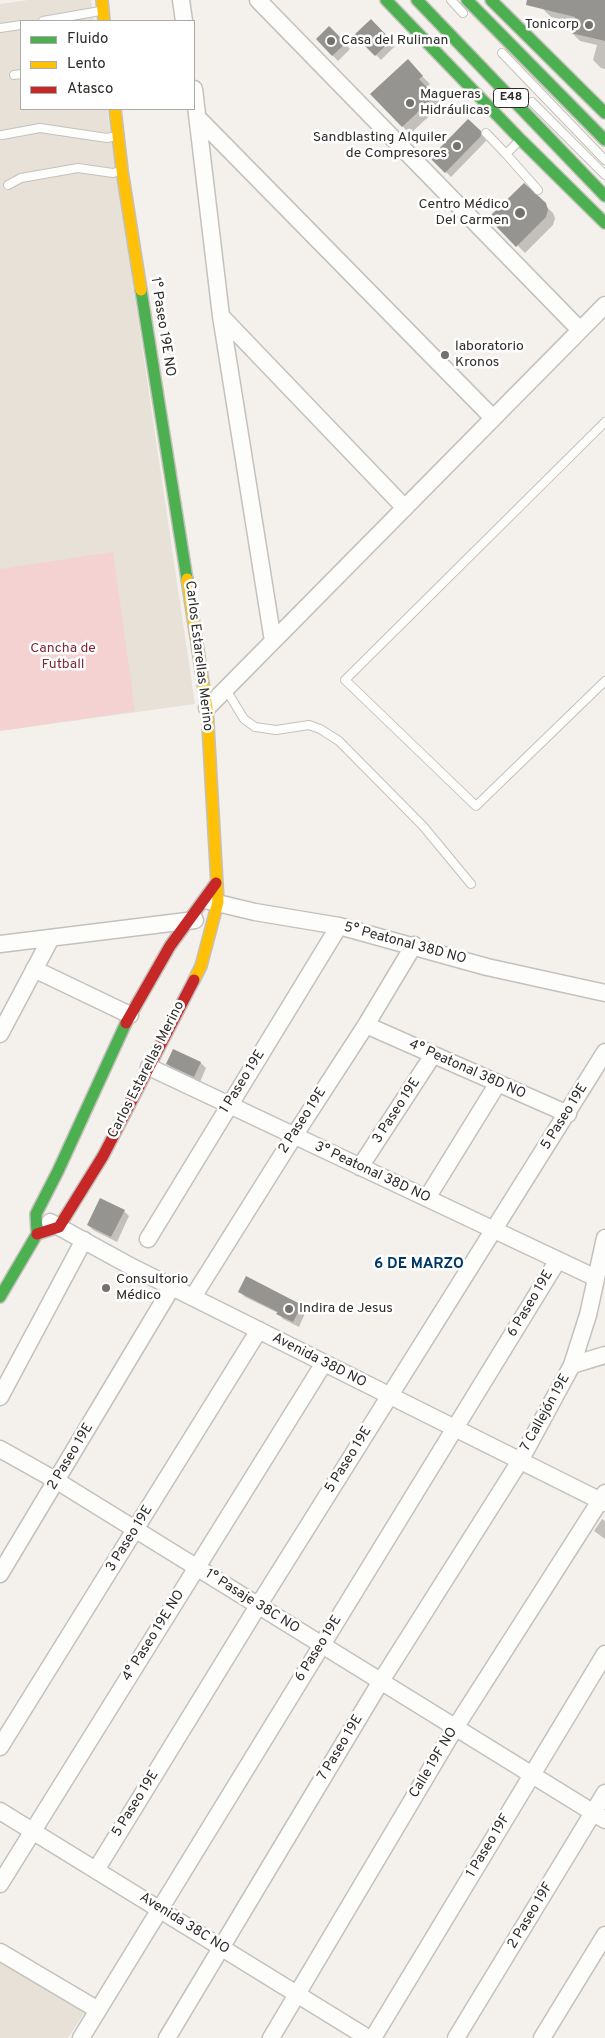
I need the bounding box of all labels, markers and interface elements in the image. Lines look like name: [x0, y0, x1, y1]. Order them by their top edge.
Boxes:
place label: Tonicorp: [525, 17, 579, 33]
marker: Tonicorp: [583, 19, 595, 31]
legend: [20, 20, 195, 110]
text: Fluido: [67, 30, 108, 49]
place label: Casa del Ruliman: [341, 33, 448, 49]
marker: Casa del Ruliman: [325, 35, 337, 47]
text: Lento: [67, 55, 106, 74]
text: Atasco: [67, 80, 113, 99]
place label: Magueras Hidráulicas: [420, 87, 490, 120]
road number: E48: [494, 89, 528, 108]
marker: Magueras Hidráulicas: [404, 97, 416, 109]
place label: Sandblasting Alquiler de Compresores: [313, 130, 447, 162]
marker: Sandblasting Alquiler de Compresores: [451, 140, 463, 152]
place label: Centro Médico Del Carmen: [418, 197, 509, 230]
marker: Centro Médico Del Carmen: [513, 206, 527, 220]
street label: 1° Paseo 19E NO: [146, 276, 178, 378]
place label: laboratorio Kronos: [455, 339, 524, 372]
marker: laboratorio Kronos: [439, 349, 451, 361]
street label: Carlos Estarellas Merino: [180, 580, 216, 732]
park label: Cancha de Futball: [30, 641, 96, 674]
street label: 5° Peatonal 38D NO: [342, 920, 468, 968]
street label: Carlos Estarellas Merino: [105, 999, 189, 1141]
street label: 4° Peatonal 38D NO: [406, 1037, 528, 1103]
street label: 1 Paseo 19E: [217, 1047, 269, 1117]
street label: 3 Paseo 19E: [370, 1075, 424, 1147]
street label: 5 Paseo 19E: [538, 1081, 592, 1153]
street label: 2 Paseo 19E: [276, 1085, 330, 1157]
street label: 3° Peatonal 38D NO: [311, 1139, 433, 1207]
district label: 6 DE MARZO: [374, 1256, 464, 1274]
street label: 6 Paseo 19E: [505, 1268, 557, 1340]
place label: Consultorio Médico: [116, 1272, 188, 1304]
marker: Consultorio Médico: [100, 1282, 112, 1294]
place label: Indira de Jesus: [299, 1301, 393, 1317]
marker: Indira de Jesus: [283, 1303, 295, 1315]
street label: Avenida 38D NO: [269, 1330, 369, 1392]
street label: 7 Callejón 19E: [518, 1371, 574, 1455]
street label: 2 Paseo 19E: [44, 1421, 98, 1493]
street label: 5 Paseo 19E: [322, 1424, 376, 1496]
street label: 3 Paseo 19E: [103, 1503, 157, 1575]
street label: 1° Pasaje 38C NO: [202, 1566, 302, 1638]
street label: 4° Paseo 19E NO: [119, 1587, 189, 1685]
street label: 6 Paseo 19E: [292, 1613, 346, 1685]
street label: 7 Paseo 19E: [315, 1712, 367, 1784]
street label: Calle 19F NO: [406, 1725, 462, 1801]
street label: 5 Paseo 19E: [109, 1768, 163, 1840]
street label: 1 Paseo 19F: [463, 1811, 515, 1881]
street label: 2 Paseo 19F: [505, 1880, 557, 1952]
street label: Avenida 38C NO: [136, 1890, 232, 1958]

